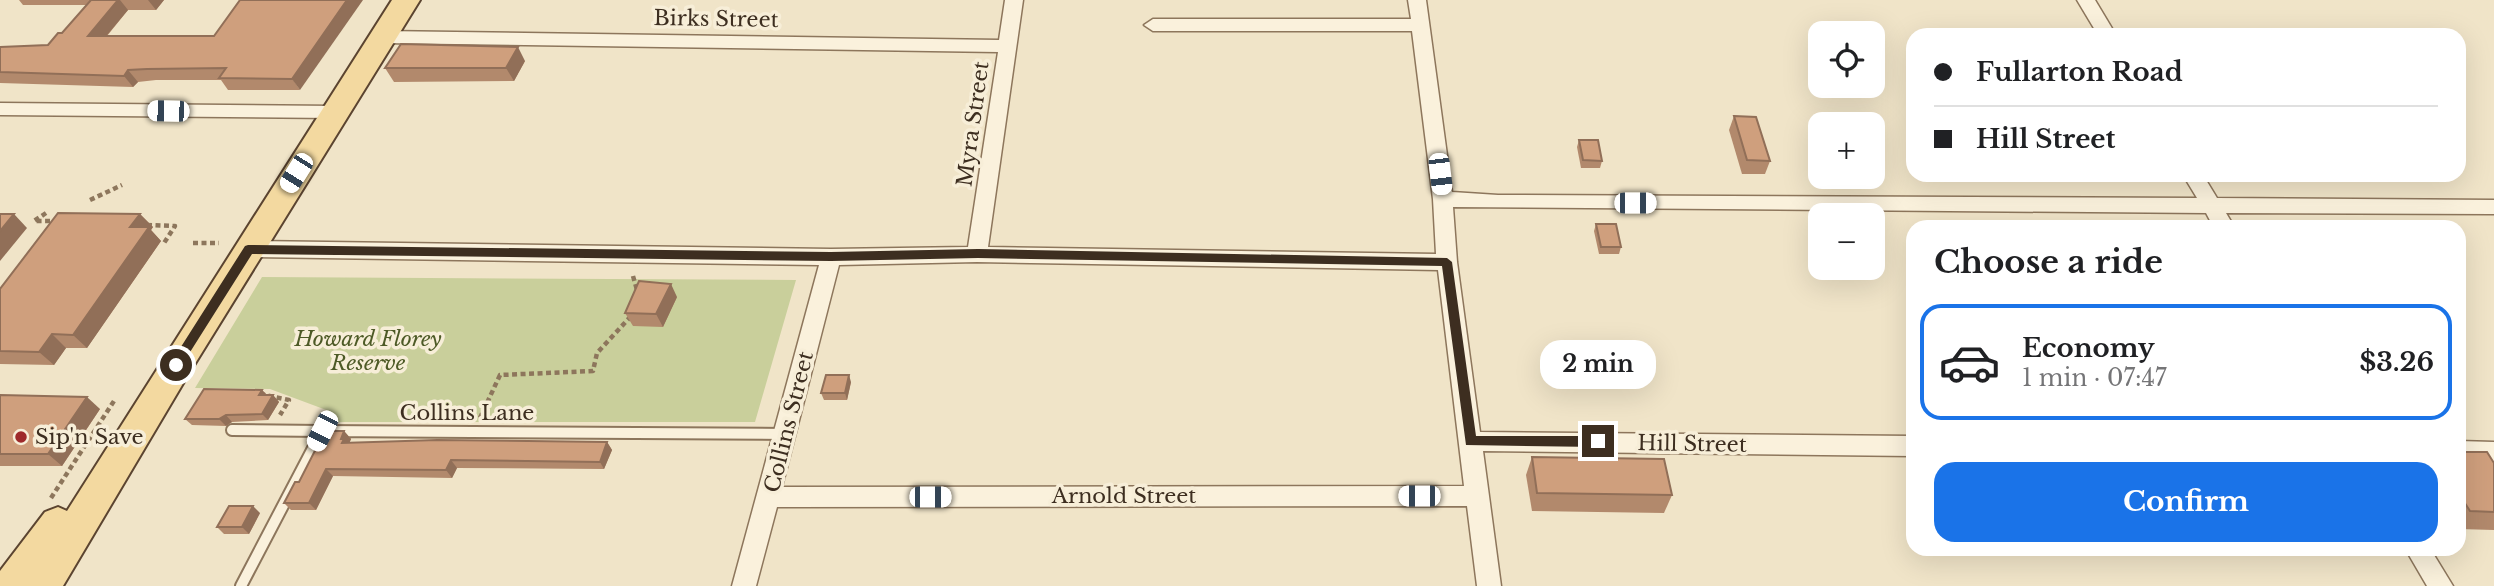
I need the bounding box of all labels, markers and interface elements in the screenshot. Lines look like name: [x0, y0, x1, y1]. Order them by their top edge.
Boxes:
street label: Birks Street: [653, 5, 779, 33]
map controls: [1808, 21, 1885, 280]
button: locate: [1808, 21, 1885, 98]
text: Fullarton Road: [1976, 56, 2183, 88]
street label: Myra Street: [951, 60, 995, 188]
car: [147, 100, 190, 122]
button: +: [1808, 112, 1885, 189]
text: Hill Street: [1976, 123, 2116, 155]
car: [276, 150, 317, 196]
car: [1428, 152, 1453, 196]
car: [1615, 193, 1657, 214]
button: −: [1808, 203, 1885, 280]
text: Choose a ride: [1934, 242, 2163, 282]
park label: Howard Florey Reserve: [294, 326, 442, 376]
icon: car: [1938, 331, 2001, 394]
text: Economy: [2022, 332, 2155, 364]
callout: 2 min: [1540, 340, 1656, 388]
text: $3.26: [2359, 346, 2434, 378]
route start: [160, 349, 192, 381]
street label: Collins Street: [759, 349, 819, 495]
text: 2 min: [1562, 350, 1634, 378]
text: 1 min · 07:47: [2022, 364, 2167, 392]
street label: Collins Lane: [400, 400, 534, 426]
car: [304, 408, 341, 454]
place label: Sip'n Save: [35, 424, 144, 450]
route end: [1582, 425, 1614, 457]
marker: Sip'n Save: [13, 429, 29, 445]
street label: Hill Street: [1637, 430, 1747, 458]
button: Confirm: [1934, 462, 2438, 542]
street label: Arnold Street: [1051, 483, 1196, 509]
car: [1399, 486, 1441, 507]
car: [910, 487, 952, 508]

